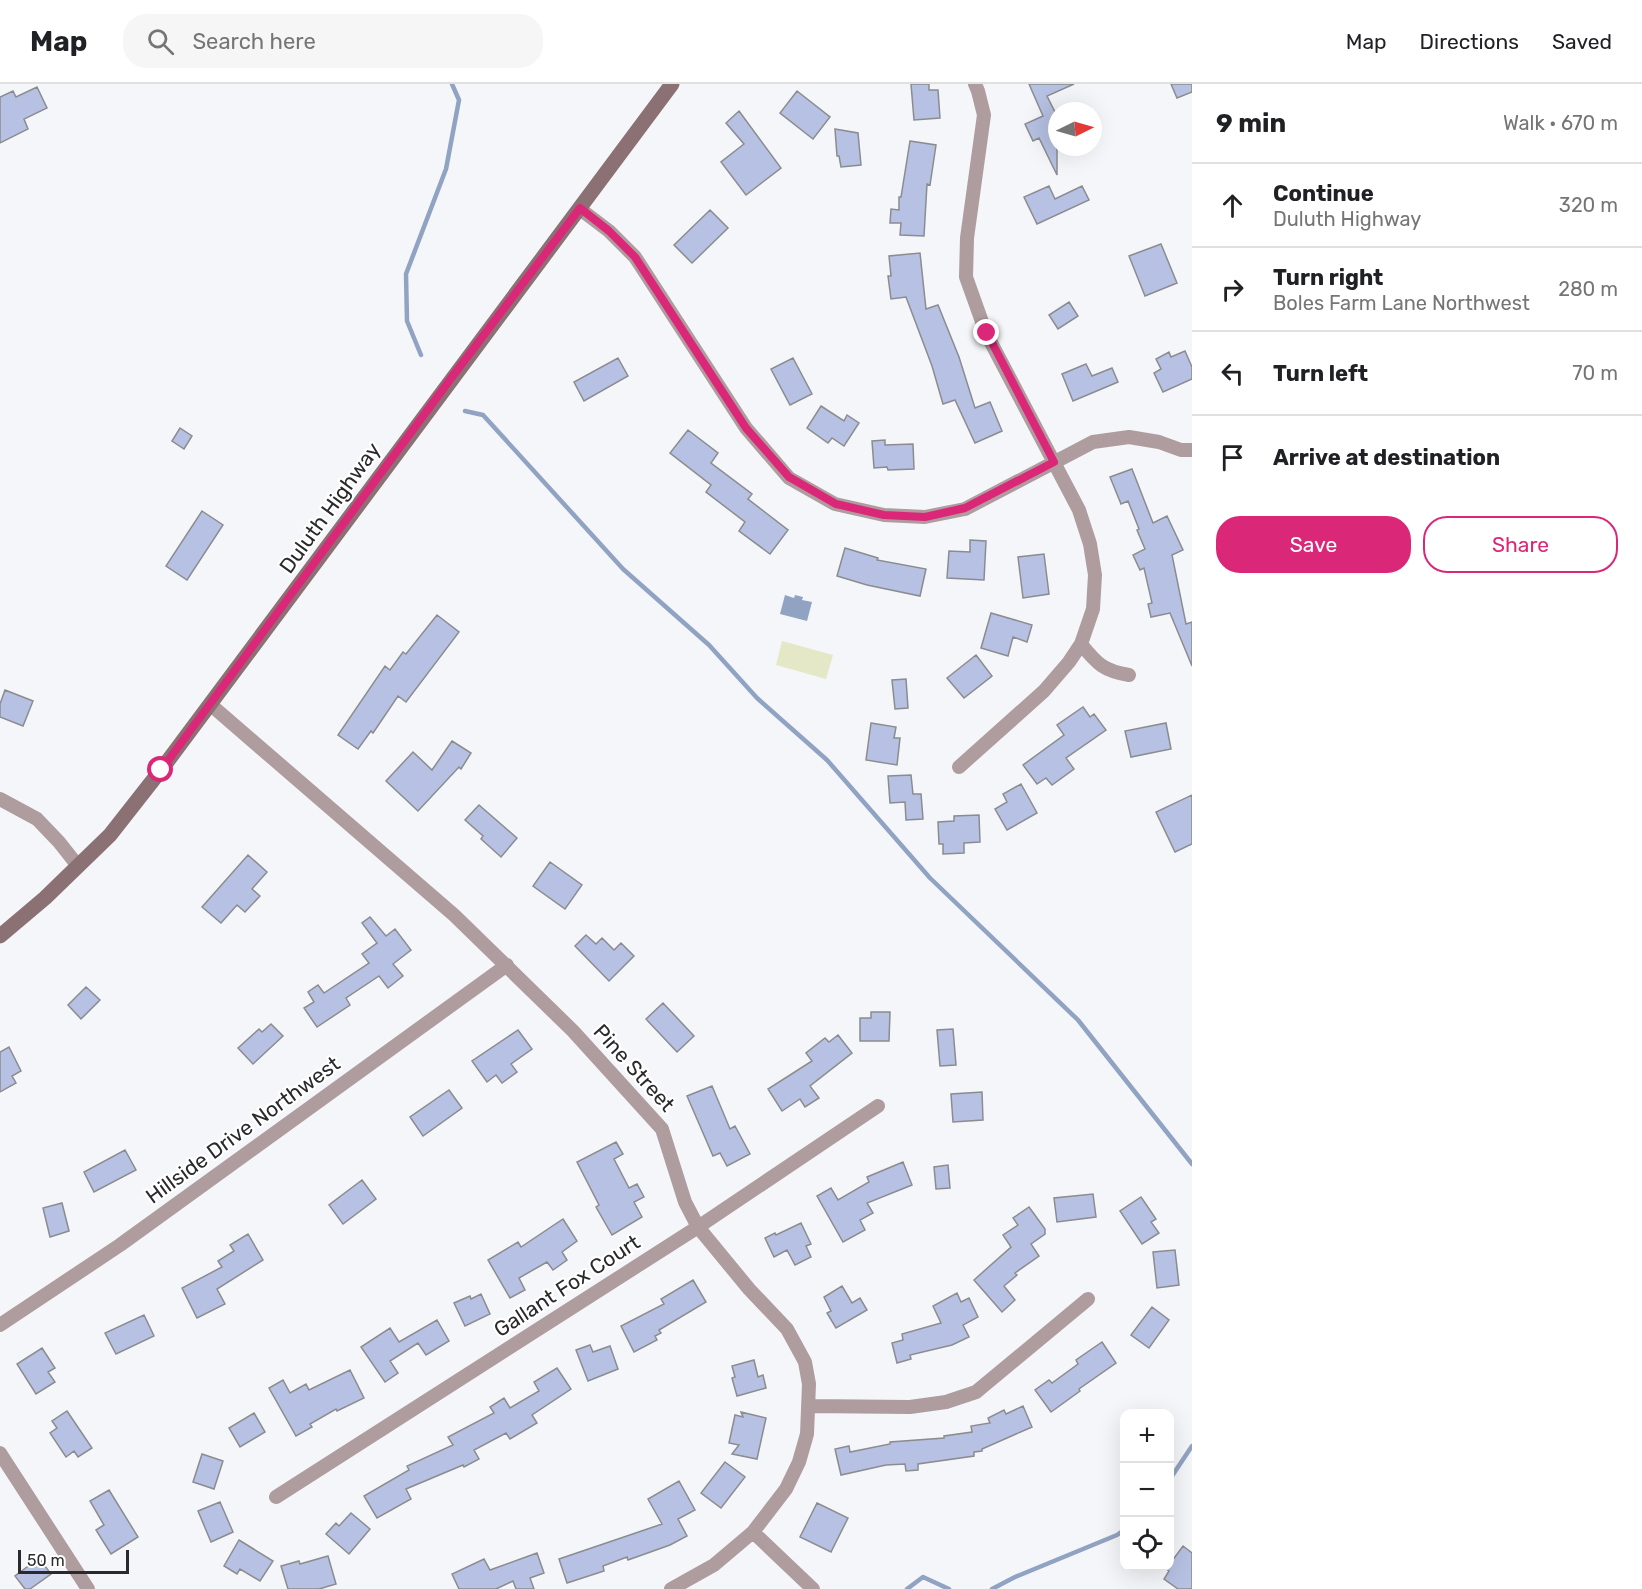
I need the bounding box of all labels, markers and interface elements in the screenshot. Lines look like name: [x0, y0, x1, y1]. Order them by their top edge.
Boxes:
search box: [123, 14, 543, 68]
text: Map: [30, 25, 87, 58]
icon: search: [144, 25, 177, 58]
text: Search here: [192, 28, 316, 55]
text: Map: [1346, 29, 1387, 54]
text: Directions: [1420, 29, 1519, 54]
text: Saved: [1552, 29, 1612, 54]
north arrow: [1048, 102, 1102, 156]
text: 9 min: [1216, 108, 1286, 139]
text: Walk · 670 m: [1503, 111, 1618, 135]
text: Continue: [1273, 180, 1374, 207]
icon: ahead: [1216, 189, 1249, 222]
text: 320 m: [1559, 193, 1618, 217]
text: Duluth Highway: [1273, 207, 1421, 231]
text: Turn right: [1273, 264, 1383, 291]
icon: right: [1216, 273, 1249, 306]
text: 280 m: [1558, 277, 1618, 301]
text: Boles Farm Lane Northwest: [1273, 291, 1530, 315]
route end: [973, 319, 999, 345]
icon: left: [1216, 357, 1249, 390]
text: Turn left: [1273, 360, 1368, 387]
text: 70 m: [1572, 361, 1618, 385]
street label: Duluth Highway: [274, 437, 386, 578]
icon: arrive: [1216, 441, 1249, 474]
text: Arrive at destination: [1273, 444, 1500, 471]
button: Save: [1216, 516, 1411, 573]
button: Share: [1423, 516, 1618, 573]
route start: [147, 756, 173, 782]
street label: Pine Street: [589, 1019, 680, 1116]
street label: Hillside Drive Northwest: [141, 1051, 345, 1208]
street label: Gallant Fox Court: [489, 1229, 644, 1342]
map controls: [1120, 1409, 1174, 1571]
button: +: [1120, 1409, 1174, 1463]
button: −: [1120, 1463, 1174, 1517]
button: locate: [1120, 1517, 1174, 1571]
scale bar: [18, 1547, 129, 1574]
text: 50 m: [27, 1551, 65, 1570]

